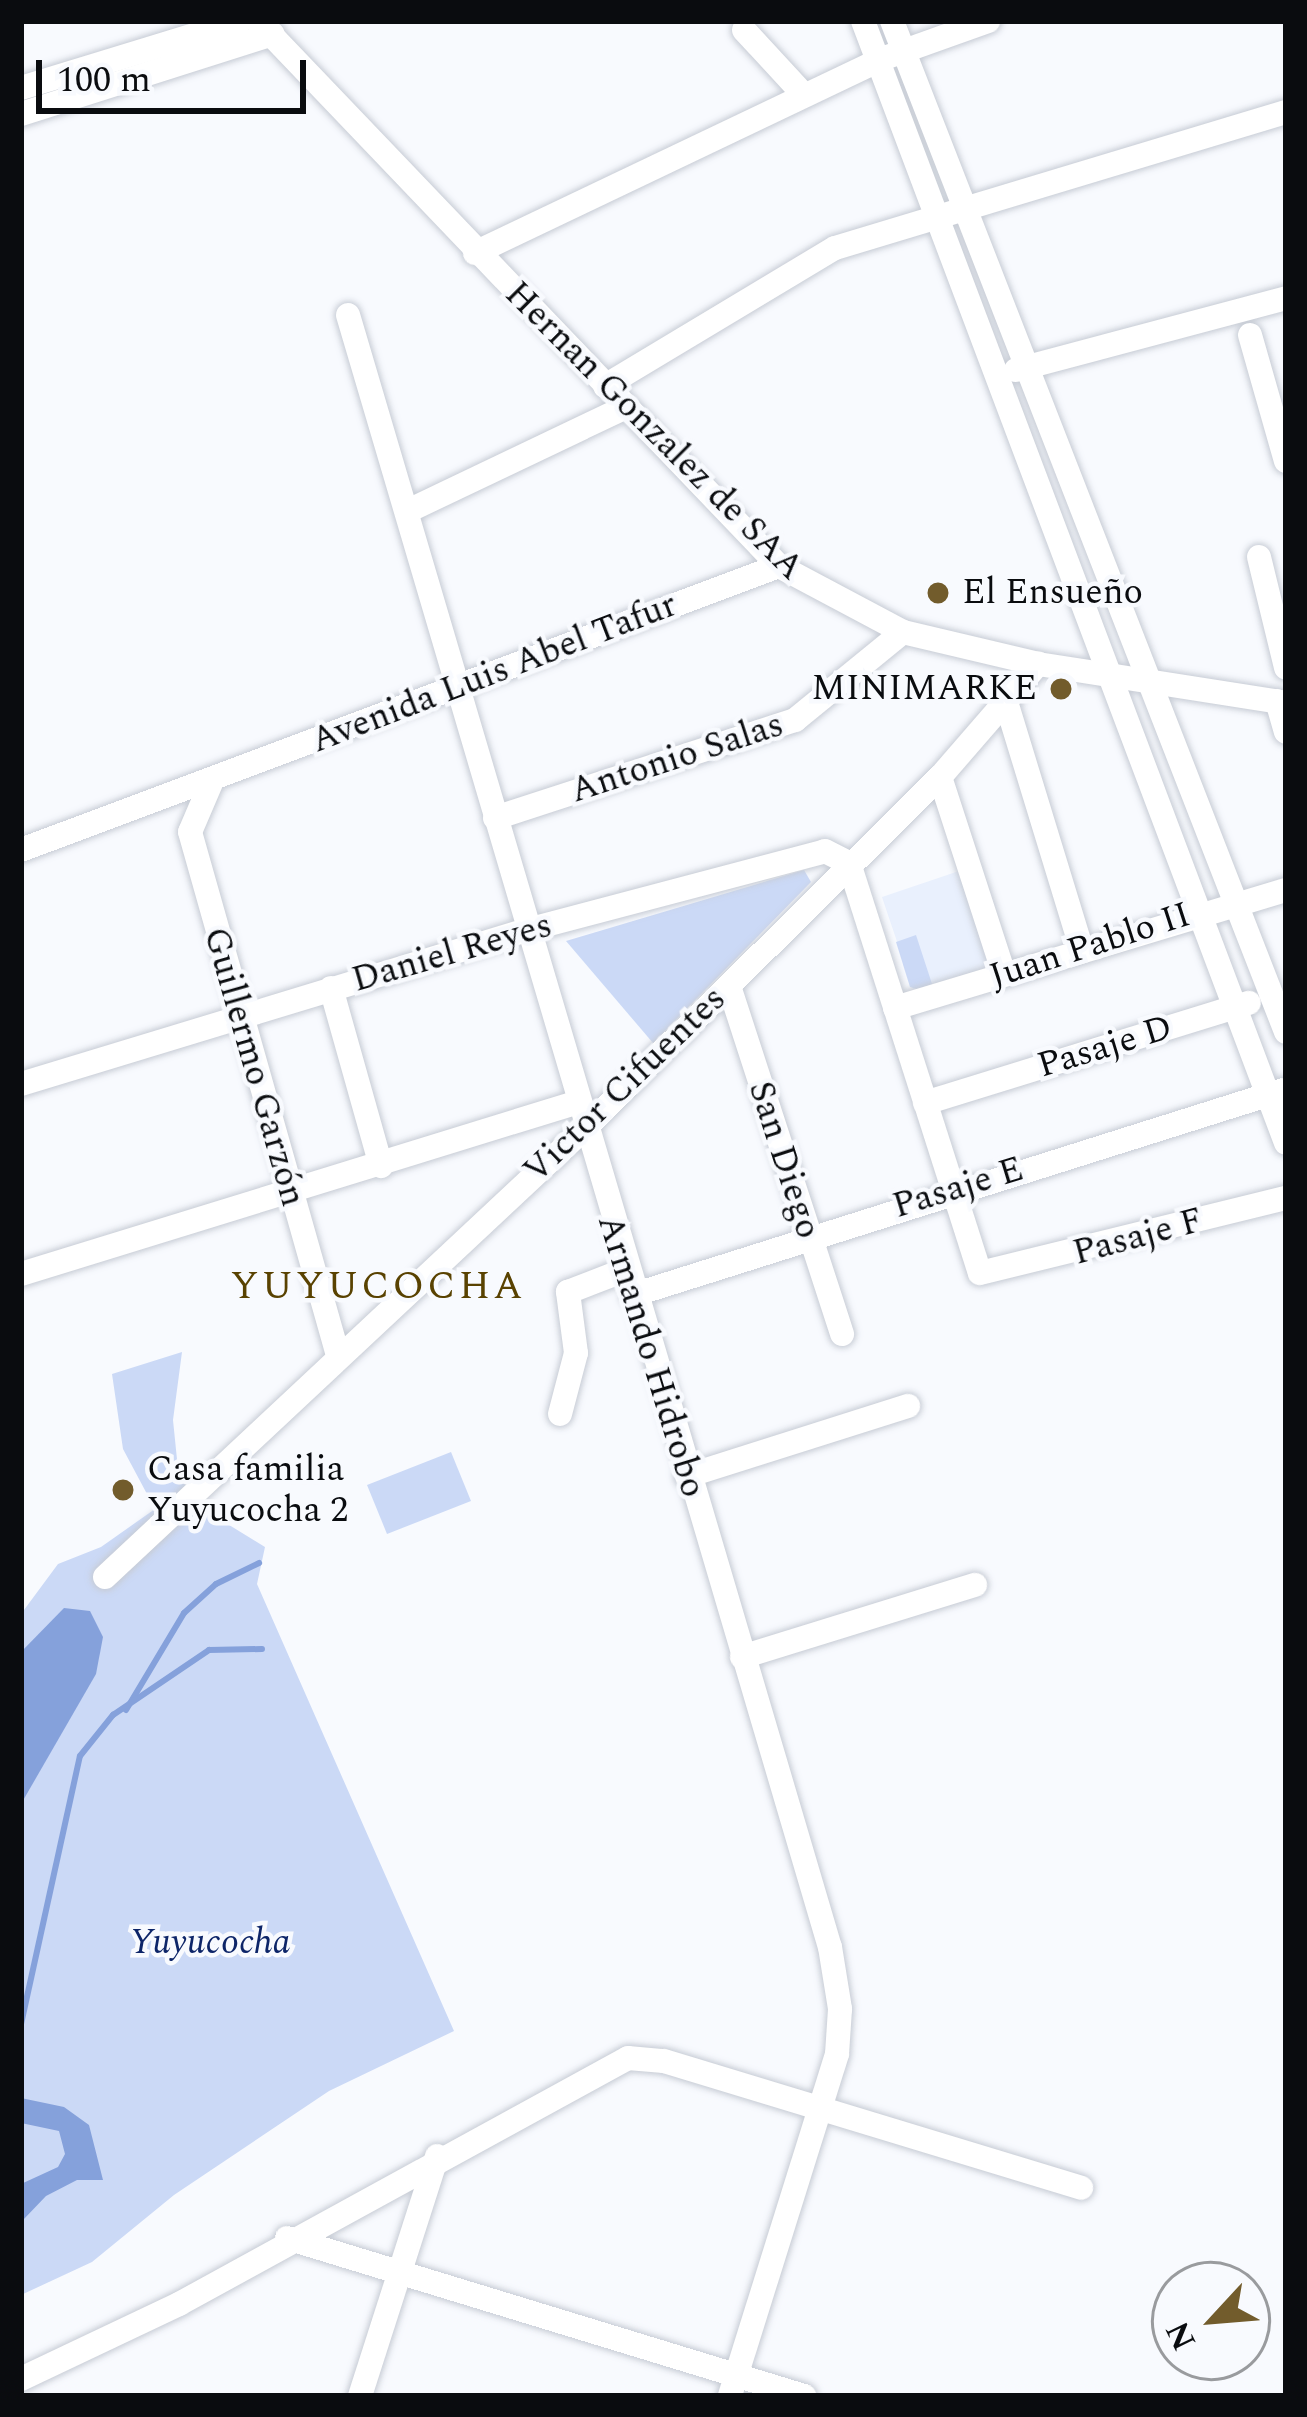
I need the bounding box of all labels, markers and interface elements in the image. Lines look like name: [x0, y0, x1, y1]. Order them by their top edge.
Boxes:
scale bar: [42, 36, 312, 110]
text: 100 m: [57, 53, 151, 108]
street label: Hernan Gonzalez de SAA: [496, 273, 812, 589]
place label: El Ensueño: [962, 571, 1143, 615]
marker: El Ensueño: [925, 580, 951, 606]
street label: Avenida Luis Abel Tafur: [305, 583, 683, 763]
place label: MINIMARKE: [811, 667, 1037, 711]
marker: MINIMARKE: [1048, 676, 1074, 702]
street label: Antonio Salas: [565, 703, 789, 813]
street label: Juan Pablo II: [984, 893, 1196, 999]
street label: Daniel Reyes: [347, 904, 557, 1002]
street label: Guillermo Garzón: [194, 922, 314, 1212]
street label: Victor Cifuentes: [515, 978, 735, 1192]
street label: Pasaje D: [1032, 1006, 1178, 1088]
street label: San Diego: [738, 1076, 830, 1244]
street label: Pasaje E: [888, 1148, 1028, 1228]
street label: Pasaje F: [1068, 1199, 1208, 1275]
street label: Armando Hidrobo: [588, 1210, 714, 1502]
district label: YUYUCOCHA: [230, 1264, 526, 1310]
place label: Casa familia Yuyucocha 2: [147, 1447, 348, 1532]
marker: Casa familia Yuyucocha 2: [110, 1477, 136, 1503]
park label: Yuyucocha: [129, 1921, 291, 1965]
north arrow: [1151, 2261, 1271, 2381]
text: N: [1153, 2312, 1210, 2359]

